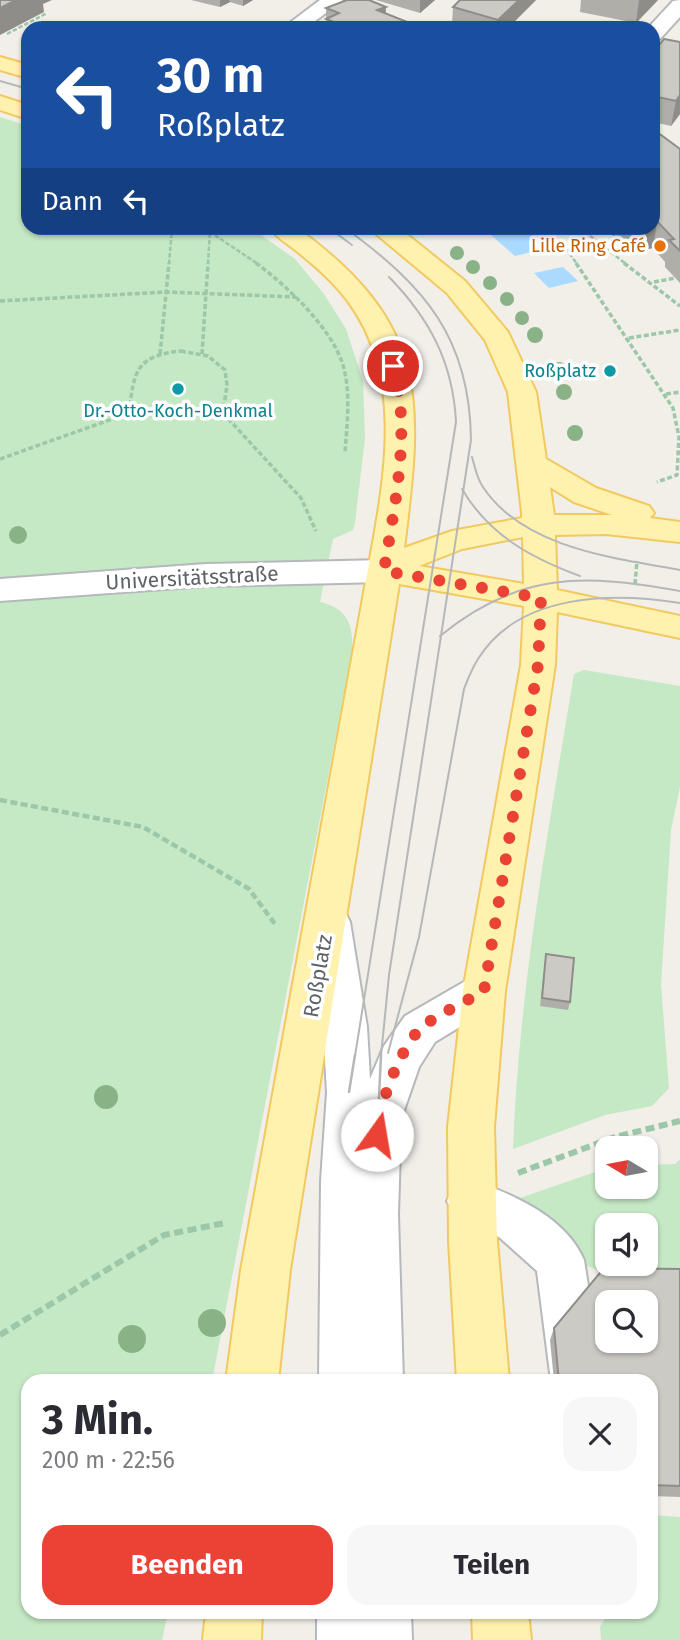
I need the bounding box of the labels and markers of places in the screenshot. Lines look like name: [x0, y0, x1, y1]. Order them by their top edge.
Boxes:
place label: Lille Ring Café: [531, 235, 646, 257]
marker: Lille Ring Café: [652, 238, 668, 254]
pin: [363, 336, 423, 396]
place label: Roßplatz: [524, 360, 596, 382]
marker: Roßplatz: [602, 363, 618, 379]
marker: Dr.-Otto-Koch-Denkmal: [170, 381, 186, 397]
place label: Dr.-Otto-Koch-Denkmal: [83, 400, 273, 422]

